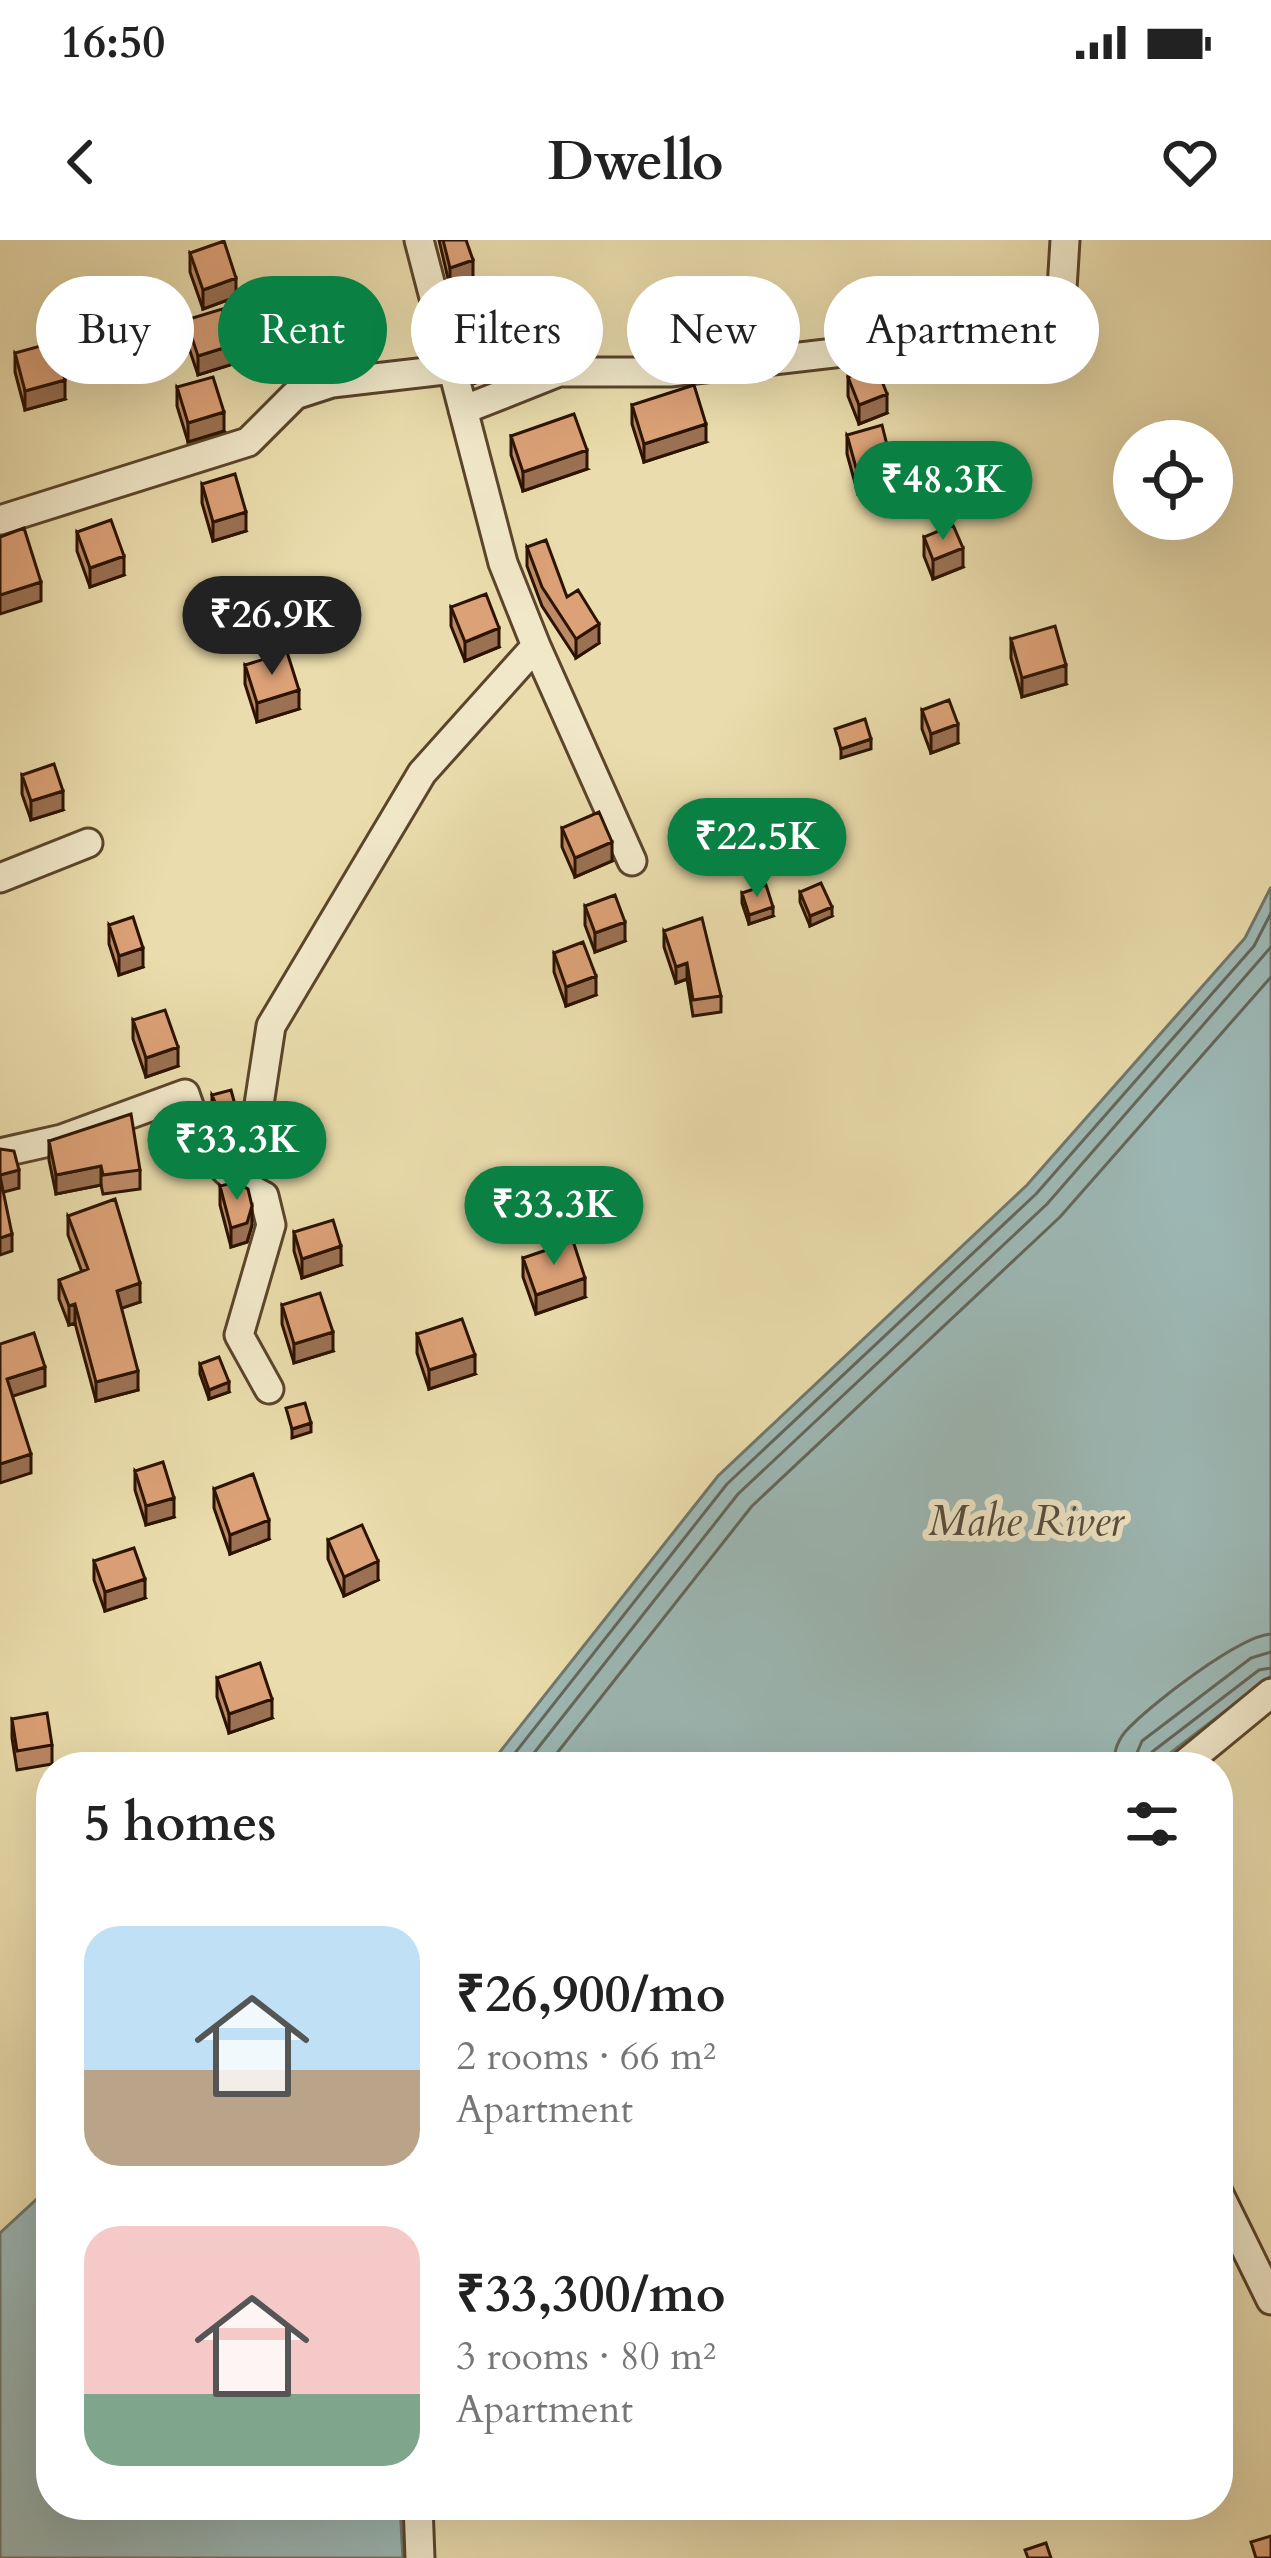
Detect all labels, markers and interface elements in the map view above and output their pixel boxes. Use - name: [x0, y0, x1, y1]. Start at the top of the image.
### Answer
- text: 16:50: [60, 12, 165, 73]
- text: Dwello: [547, 126, 724, 199]
- icon: back: [48, 129, 114, 195]
- icon: heart: [1157, 129, 1223, 195]
- chip: Buy: [36, 276, 194, 384]
- chip: Rent: [218, 276, 387, 384]
- chip: Filters: [411, 276, 603, 384]
- chip: New: [627, 276, 800, 384]
- chip: Apartment: [824, 276, 1099, 384]
- map controls: [1113, 420, 1233, 540]
- button: locate: [1113, 420, 1233, 540]
- pin: ₹48.3K: [845, 441, 1041, 543]
- text: ₹48.3K: [880, 453, 1006, 506]
- pin: ₹26.9K: [174, 576, 370, 678]
- text: ₹26.9K: [209, 588, 335, 641]
- pin: ₹22.5K: [659, 798, 855, 900]
- text: ₹22.5K: [694, 810, 820, 863]
- pin: ₹33.3K: [139, 1101, 335, 1203]
- text: ₹33.3K: [174, 1113, 300, 1166]
- pin: ₹33.3K: [456, 1166, 652, 1268]
- text: ₹33.3K: [491, 1178, 617, 1231]
- water label: Mahe River: [928, 1493, 1125, 1550]
- text: 5 homes: [84, 1789, 276, 1859]
- icon: filters: [1119, 1791, 1185, 1857]
- text: ₹26,900/mo: [456, 1960, 725, 2030]
- icon: home: [180, 1974, 324, 2118]
- text: 2 rooms · 66 m²: [456, 2030, 716, 2083]
- text: Apartment: [456, 2083, 633, 2136]
- text: ₹33,300/mo: [456, 2260, 725, 2330]
- icon: home: [180, 2274, 324, 2418]
- text: 3 rooms · 80 m²: [456, 2330, 716, 2383]
- text: Apartment: [456, 2383, 633, 2436]

